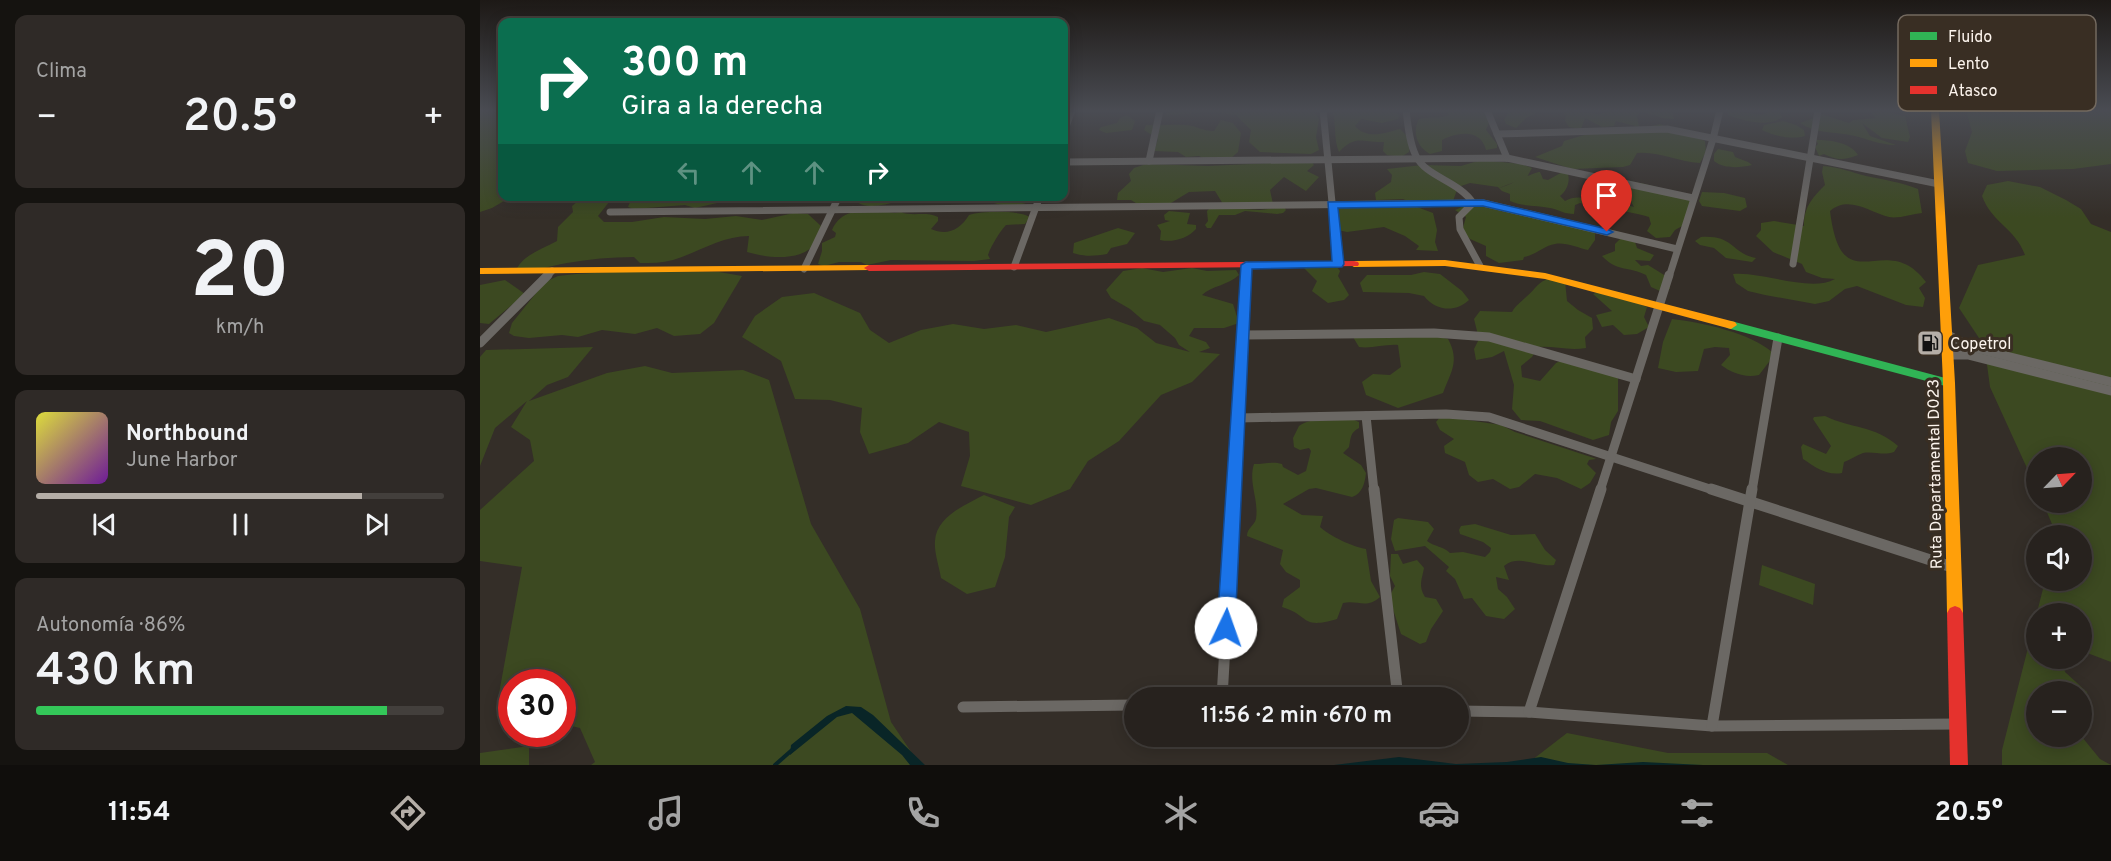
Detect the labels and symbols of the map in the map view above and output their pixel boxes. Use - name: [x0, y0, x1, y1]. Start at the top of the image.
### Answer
- legend: [1898, 15, 2096, 111]
- text: Fluido: [1948, 28, 1992, 48]
- text: Lento: [1948, 55, 1989, 75]
- text: Atasco: [1948, 82, 1997, 102]
- pin: [1581, 170, 1632, 232]
- fuel station icon: Copetrol: [1915, 328, 1945, 358]
- place label: Copetrol: [1950, 335, 2011, 355]
- street label: Ruta Departamental D023: [1924, 379, 1948, 569]
- north arrow: [2026, 447, 2092, 513]
- position arrow: [1194, 596, 1258, 660]
- speed limit sign: 30: [498, 669, 576, 747]

